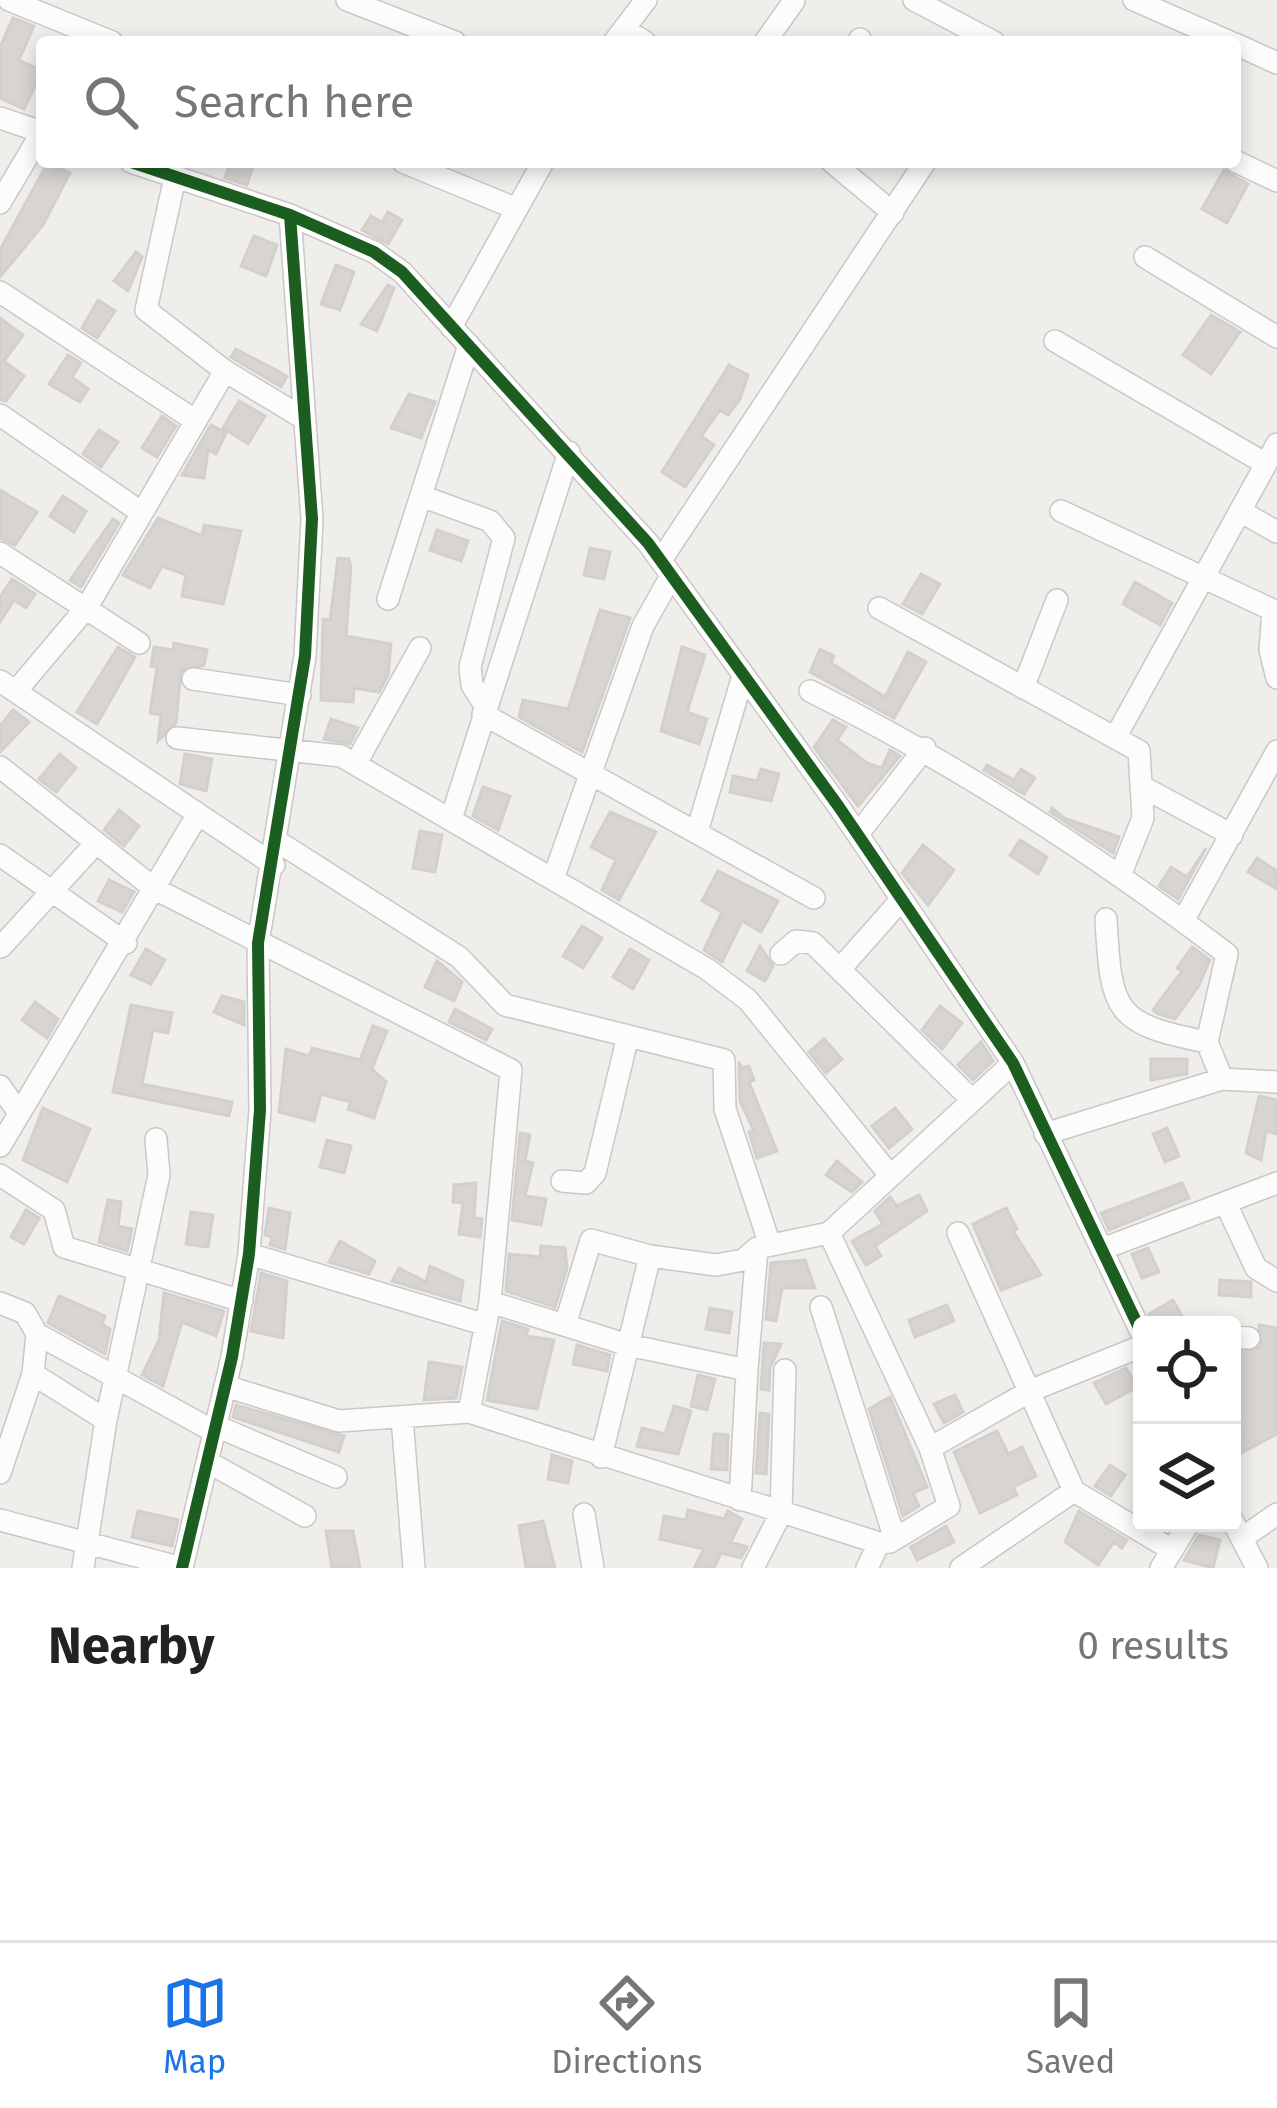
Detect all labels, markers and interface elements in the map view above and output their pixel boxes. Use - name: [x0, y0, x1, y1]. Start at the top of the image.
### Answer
- search box: [36, 36, 1241, 168]
- icon: search: [78, 69, 144, 135]
- text: Search here: [174, 75, 414, 129]
- map controls: [1133, 1316, 1241, 1532]
- button: locate: [1133, 1316, 1241, 1424]
- button: layers: [1133, 1424, 1241, 1532]
- text: Nearby: [48, 1615, 214, 1677]
- text: 0 results: [1077, 1623, 1229, 1669]
- tab: Map: [162, 1970, 228, 2082]
- tab: Directions: [551, 1970, 703, 2082]
- tab: Saved: [1026, 1970, 1115, 2082]

